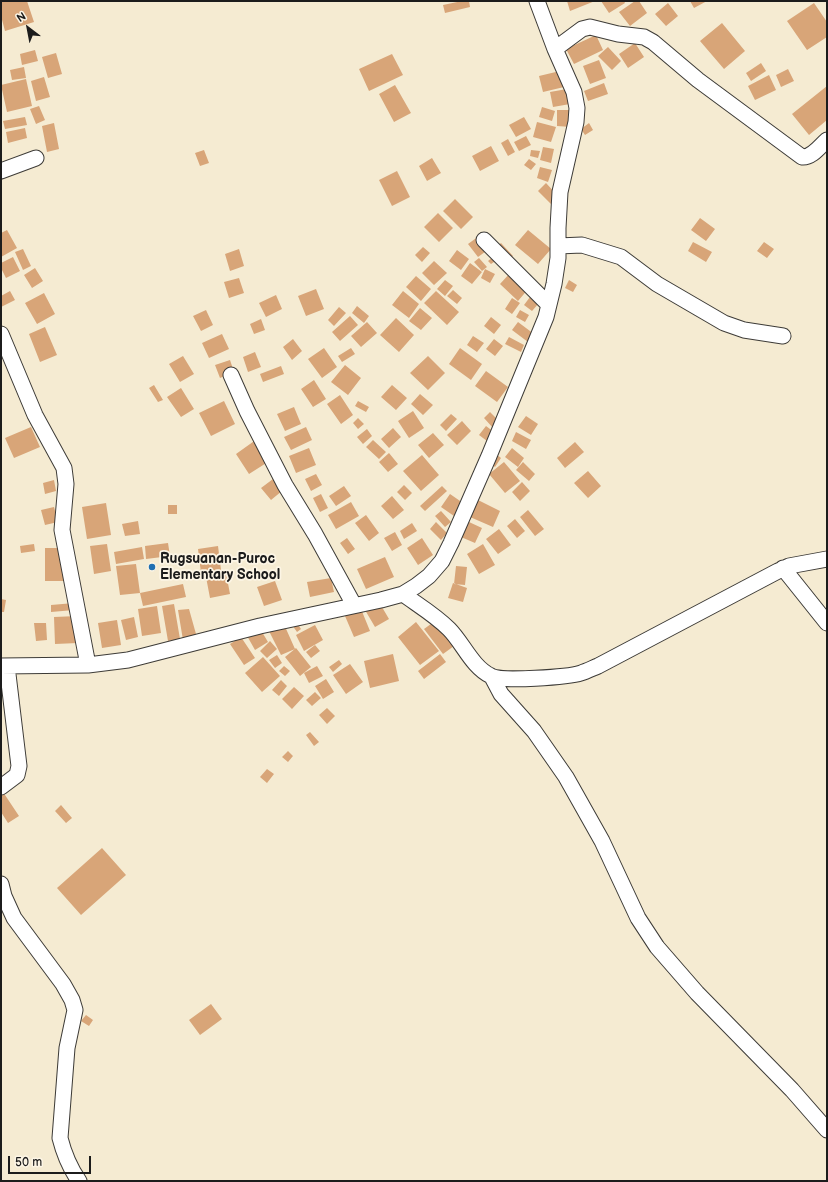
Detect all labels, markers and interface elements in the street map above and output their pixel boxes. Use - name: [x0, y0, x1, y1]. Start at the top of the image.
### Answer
- north arrow: [8, 8, 48, 48]
- text: N: [14, 10, 28, 25]
- place label: Rugsuanan-Puroc Elementary School: [160, 551, 280, 584]
- marker: Rugsuanan-Puroc Elementary School: [147, 562, 157, 572]
- scale bar: [10, 1148, 93, 1174]
- text: 50 m: [15, 1155, 42, 1170]

